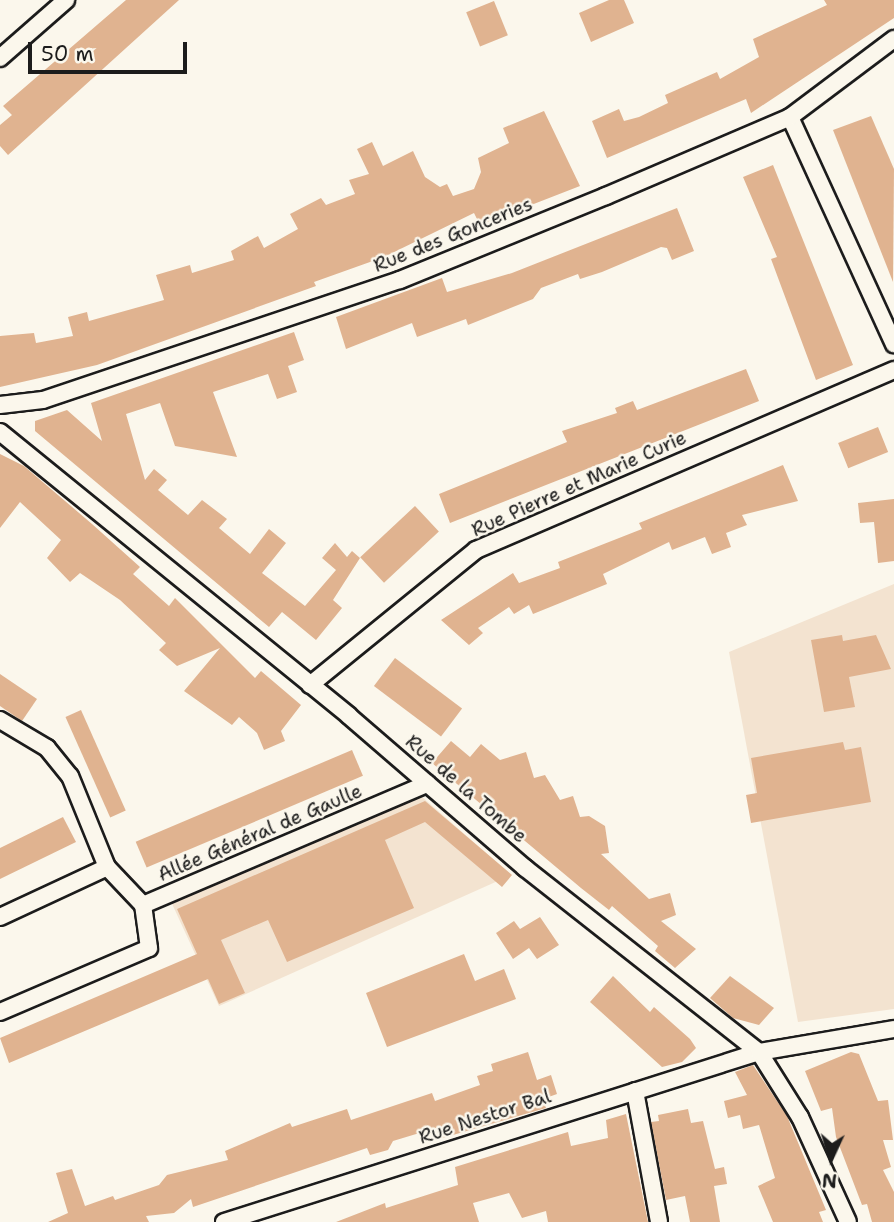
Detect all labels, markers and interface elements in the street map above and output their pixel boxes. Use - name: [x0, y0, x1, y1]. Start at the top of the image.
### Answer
- scale bar: [32, 28, 191, 72]
- text: 50 m: [41, 40, 94, 68]
- street label: Rue des Gonceries: [370, 193, 536, 277]
- street label: Rue Pierre et Marie Curie: [468, 426, 690, 542]
- street label: Rue de la Tombe: [401, 730, 531, 848]
- street label: Allée Général de Gaulle: [155, 780, 365, 886]
- street label: Rue Nestor Bal: [416, 1085, 554, 1149]
- north arrow: [796, 1124, 866, 1194]
- text: N: [821, 1167, 838, 1193]

